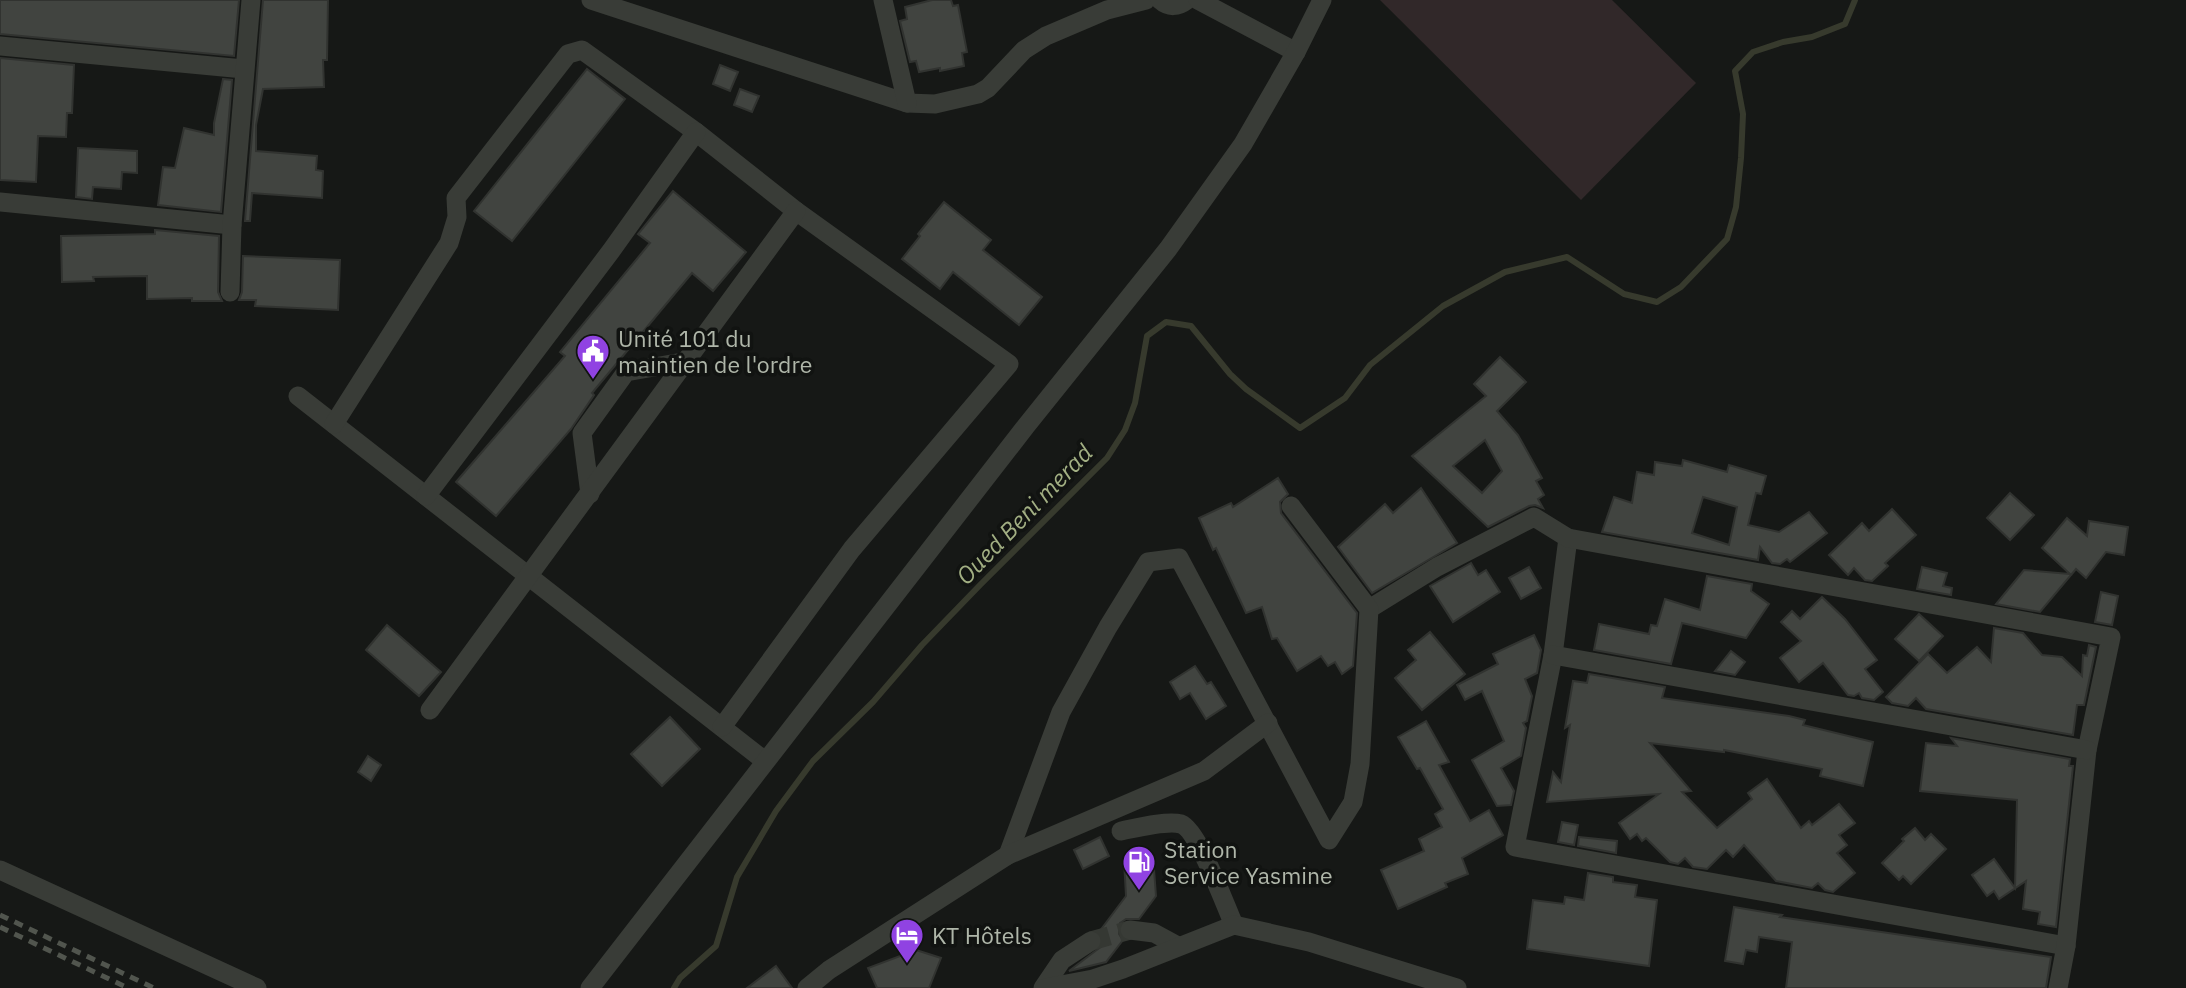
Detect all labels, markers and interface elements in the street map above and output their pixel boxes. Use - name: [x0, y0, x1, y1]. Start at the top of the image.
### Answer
- place label: Unité 101 du maintien de l'ordre: [618, 323, 812, 379]
- public building icon: Unité 101 du maintien de l'ordre: [574, 332, 612, 381]
- water label: Oued Beni merad: [949, 437, 1099, 591]
- place label: Station Service Yasmine: [1164, 834, 1333, 890]
- fuel station icon: Station Service Yasmine: [1120, 843, 1158, 892]
- hotel icon: KT Hôtels: [888, 916, 926, 965]
- place label: KT Hôtels: [932, 920, 1032, 950]

